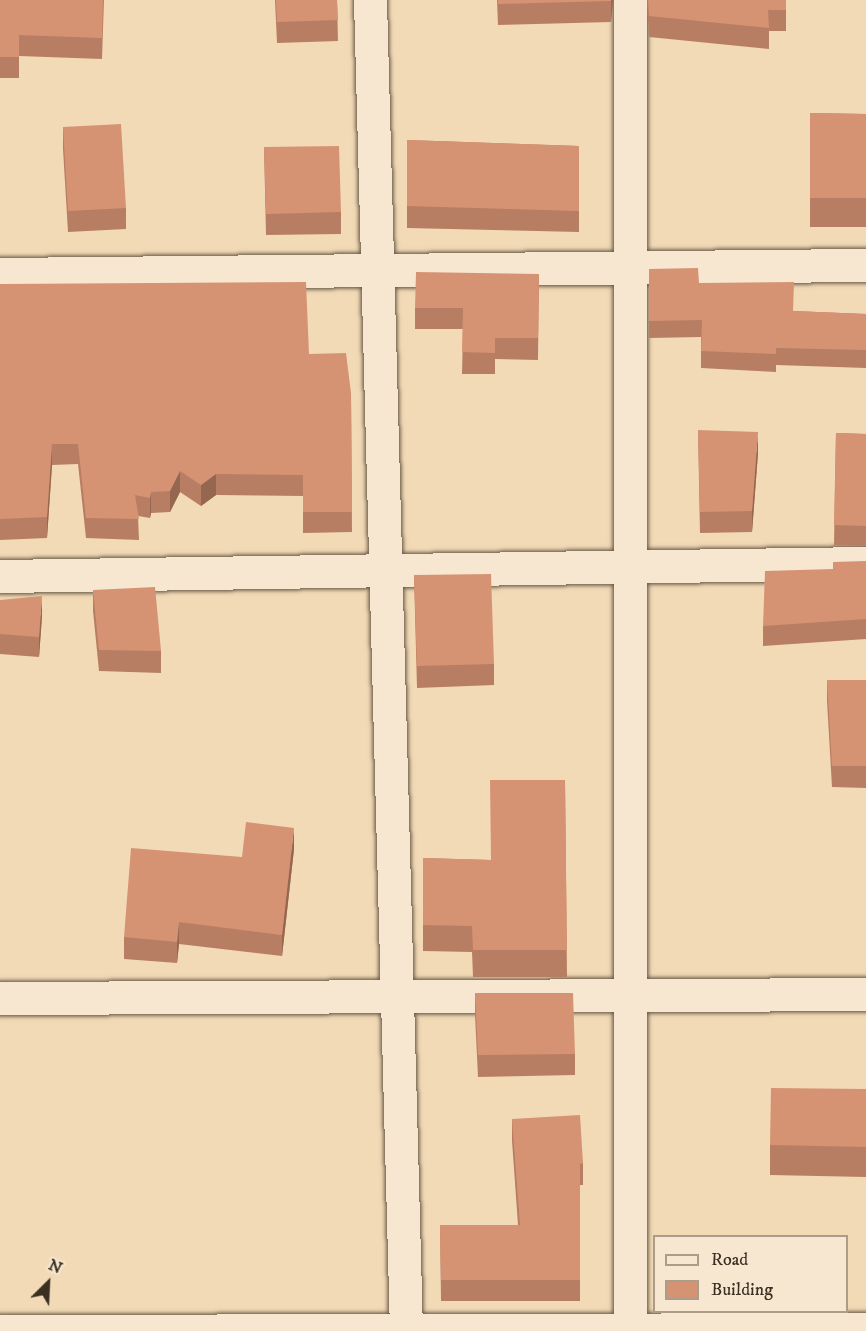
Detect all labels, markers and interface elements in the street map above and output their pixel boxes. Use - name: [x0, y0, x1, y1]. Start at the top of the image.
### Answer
- legend: [653, 1235, 848, 1313]
- text: Road: [711, 1249, 748, 1271]
- north arrow: [18, 1253, 78, 1313]
- text: N: [45, 1255, 65, 1278]
- text: Building: [711, 1279, 773, 1301]

